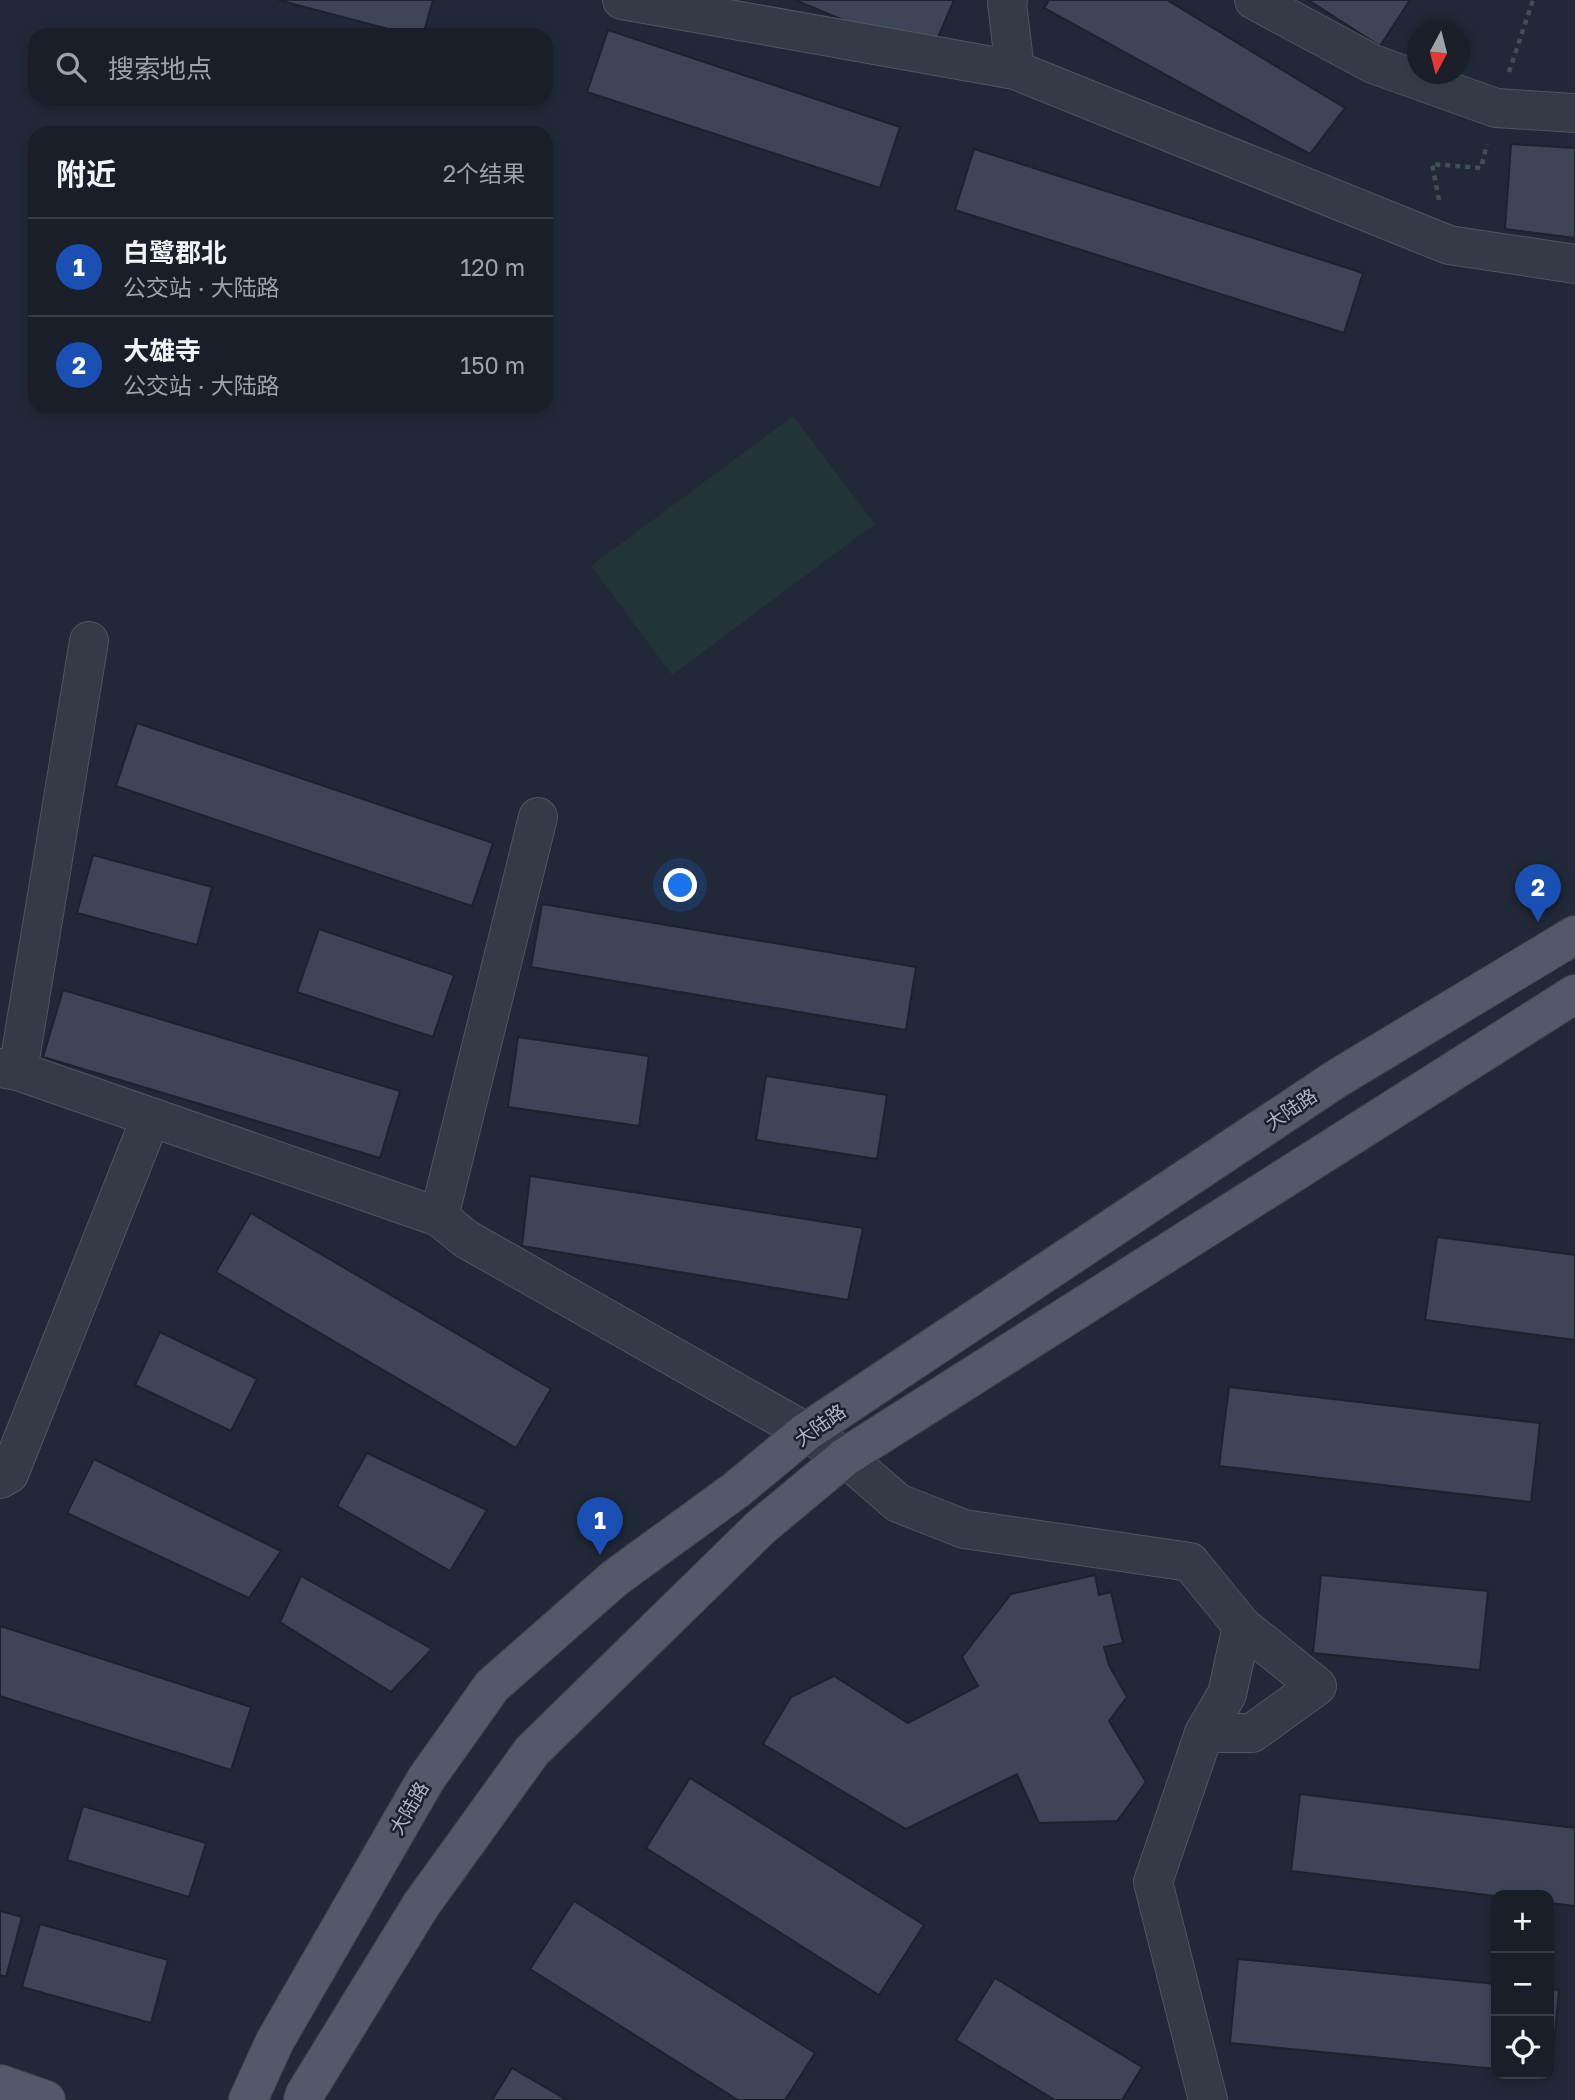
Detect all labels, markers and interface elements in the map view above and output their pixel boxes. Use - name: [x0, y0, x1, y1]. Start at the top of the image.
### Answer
- north arrow: [1407, 21, 1470, 84]
- search box: [28, 28, 553, 105]
- icon: search: [52, 48, 90, 86]
- text: 搜索地点: [108, 53, 212, 84]
- text: 附近: [56, 156, 116, 192]
- text: 2个结果: [443, 159, 525, 187]
- text: 白鹭郡北: [123, 237, 227, 268]
- text: 1: [73, 253, 85, 281]
- text: 120 m: [460, 253, 525, 281]
- text: 公交站 · 大陆路: [123, 273, 279, 301]
- text: 大雄寺: [123, 335, 201, 366]
- text: 2: [72, 351, 86, 379]
- text: 150 m: [460, 351, 525, 379]
- text: 公交站 · 大陆路: [123, 371, 279, 399]
- pin: 2: [1515, 864, 1561, 922]
- your location: [663, 868, 697, 902]
- street label: 大陆路: [1261, 1083, 1321, 1134]
- street label: 大陆路: [790, 1399, 850, 1450]
- pin: 1: [577, 1497, 623, 1555]
- street label: 大陆路: [384, 1777, 433, 1838]
- map controls: [1491, 1890, 1554, 2079]
- button: +: [1491, 1890, 1554, 1953]
- button: −: [1491, 1953, 1554, 2016]
- button: locate: [1491, 2016, 1554, 2079]

